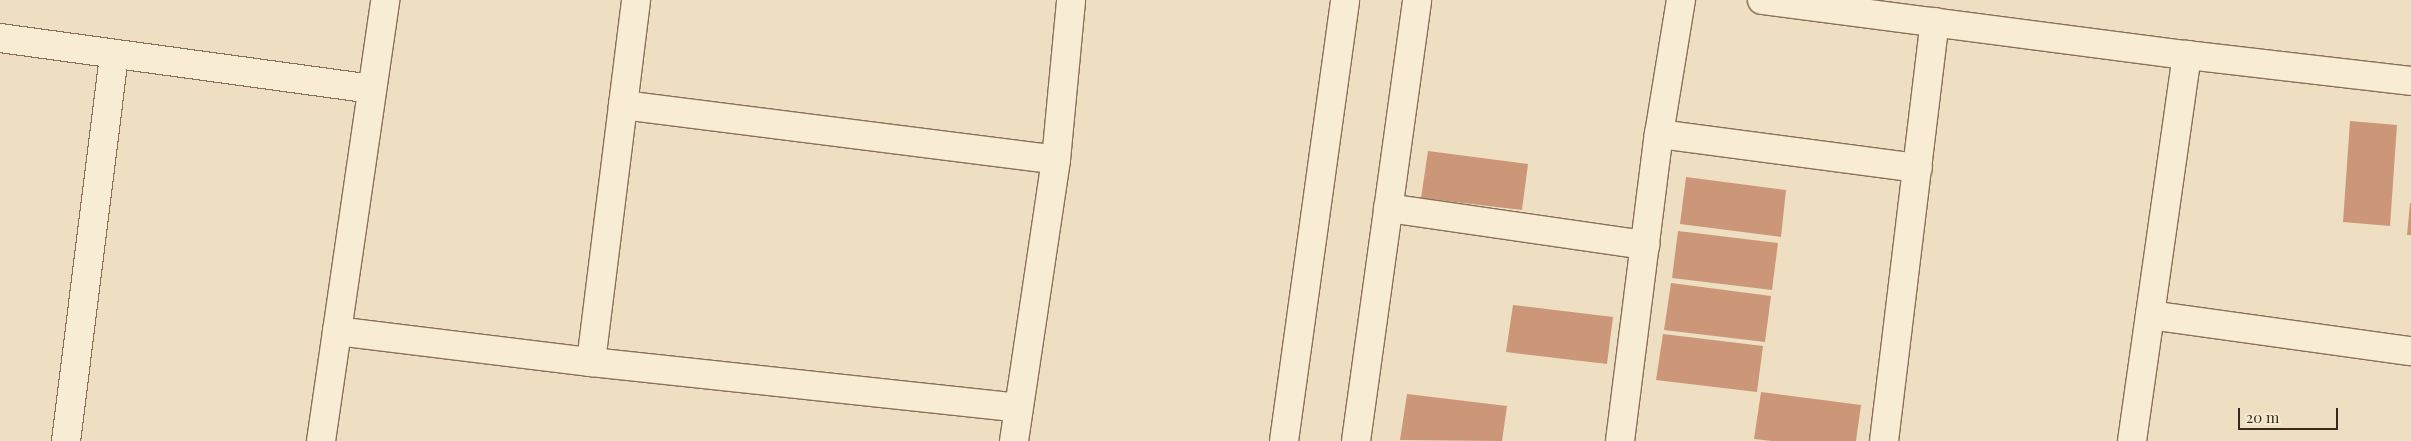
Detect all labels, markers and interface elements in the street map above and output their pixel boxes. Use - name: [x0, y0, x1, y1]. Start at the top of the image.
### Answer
- scale bar: [2241, 398, 2341, 430]
- text: 20 m: [2246, 407, 2279, 427]

